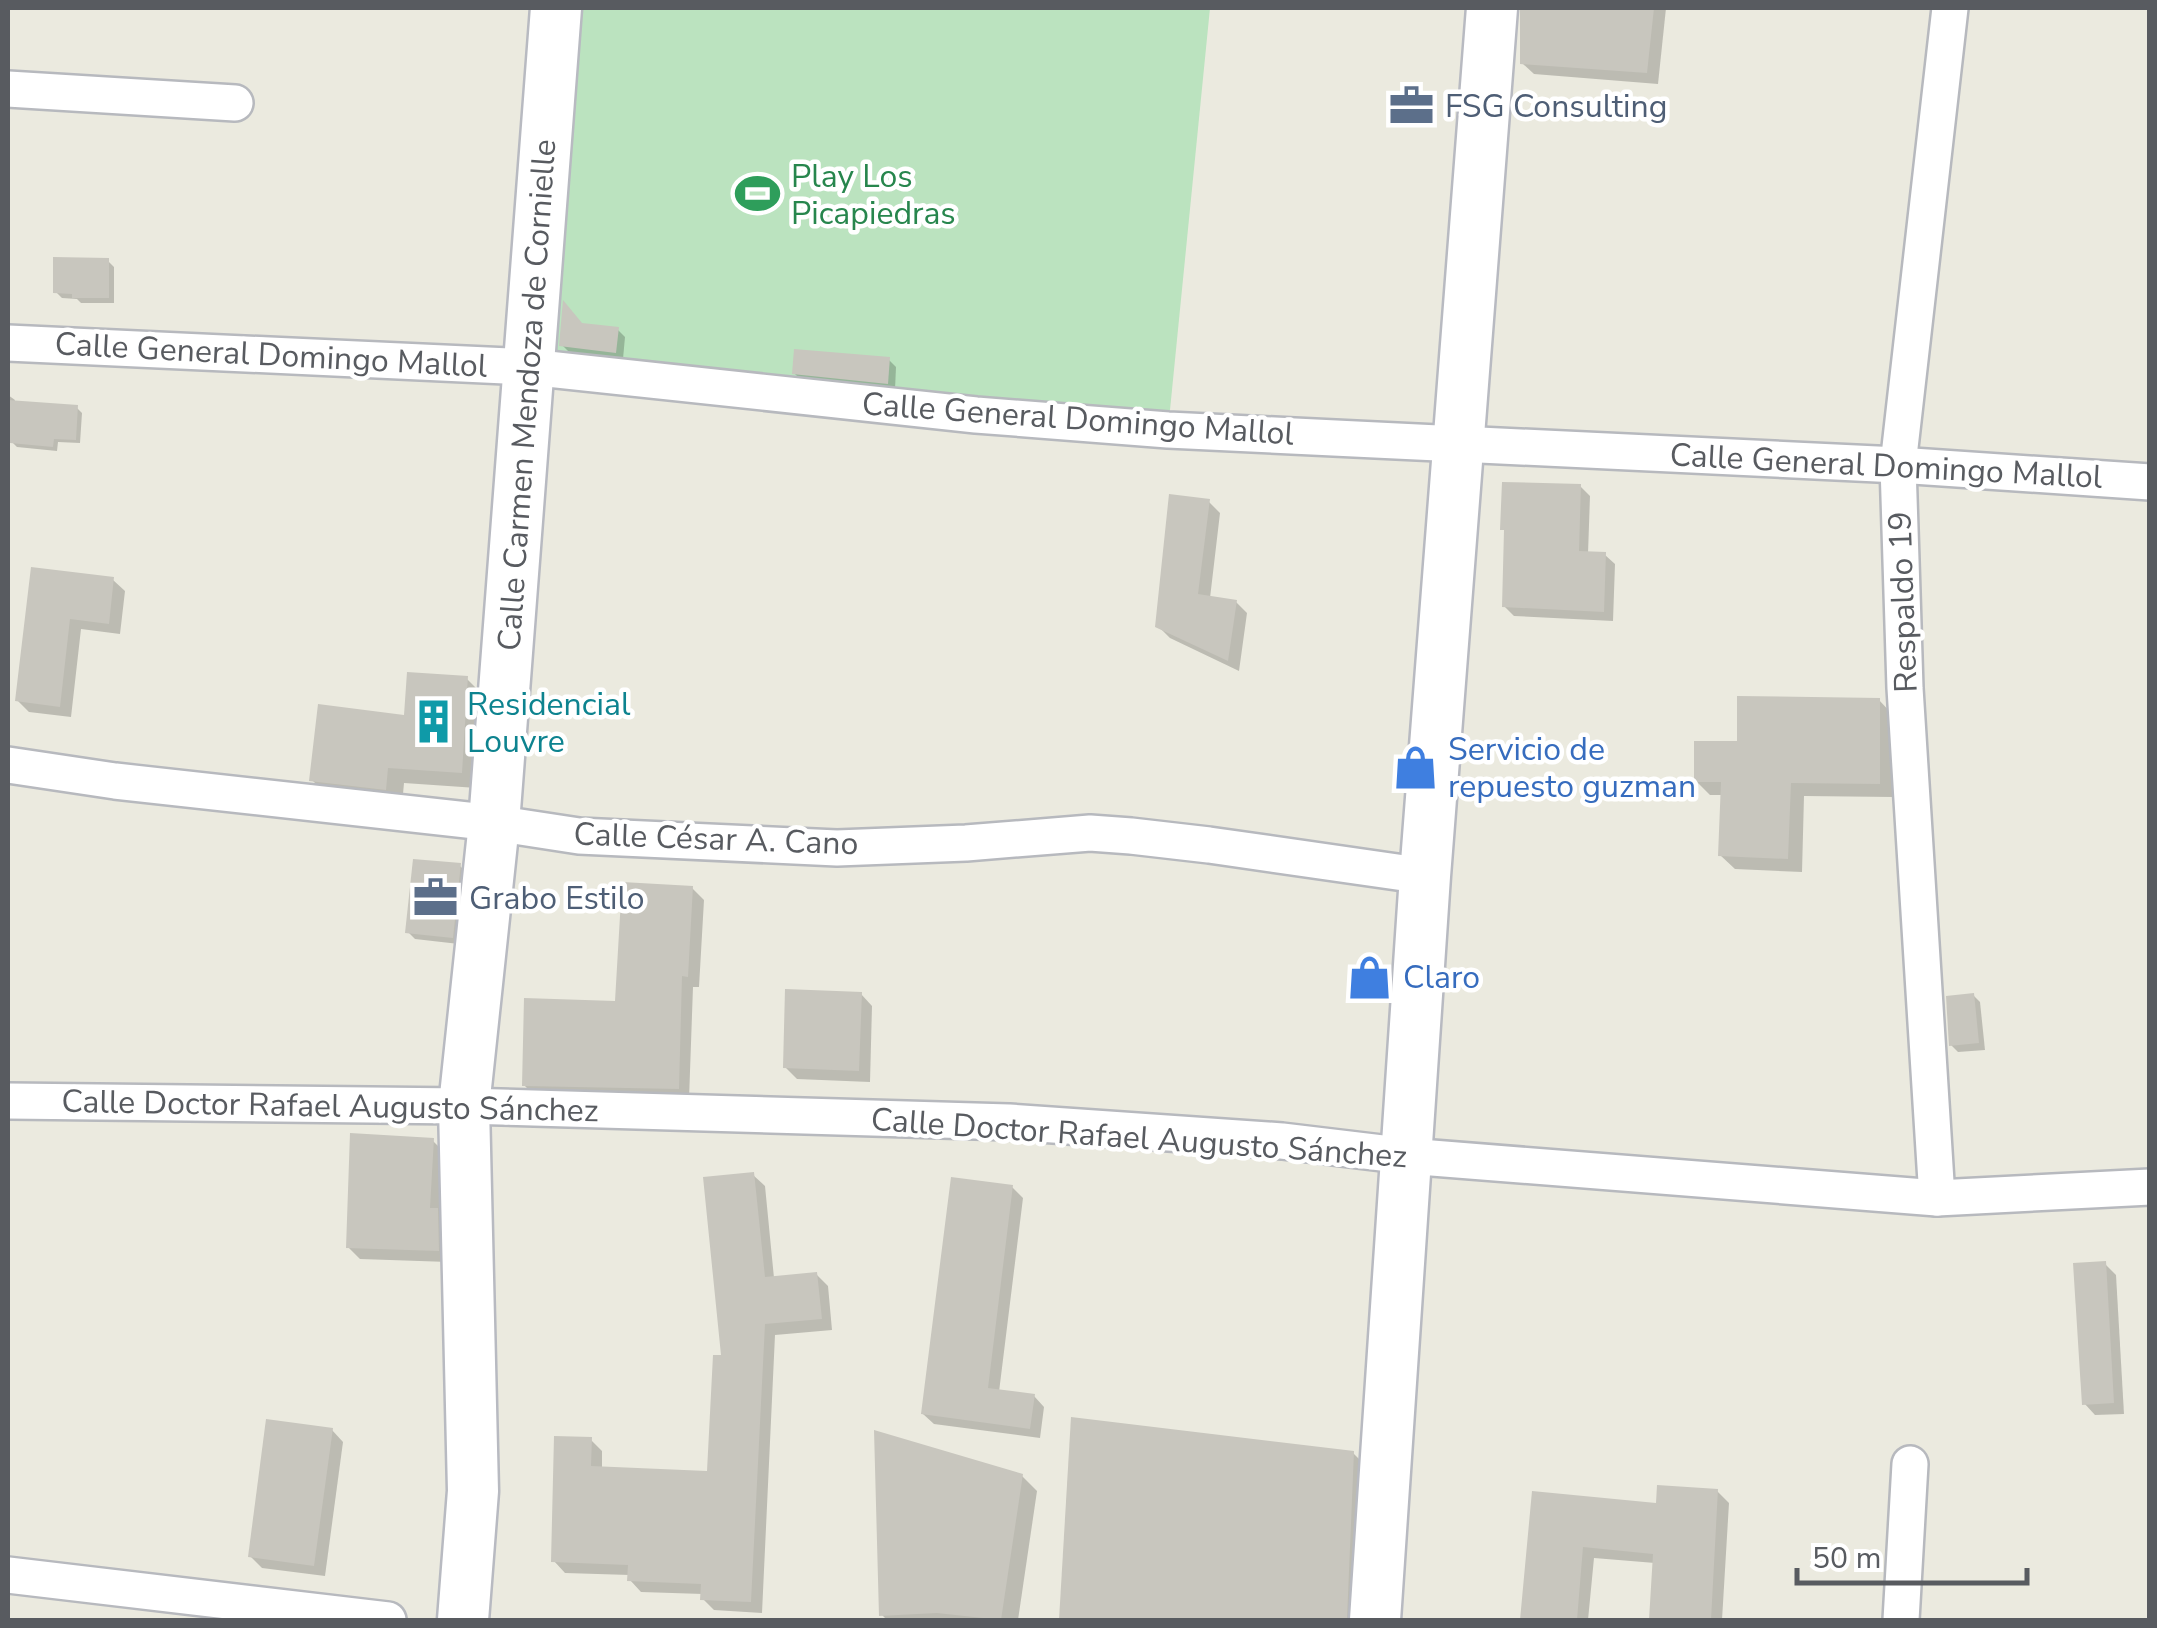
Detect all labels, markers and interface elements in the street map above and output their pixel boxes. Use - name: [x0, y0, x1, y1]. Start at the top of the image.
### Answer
- office icon: FSG Consulting: [1388, 82, 1436, 130]
- place label: FSG Consulting: [1445, 85, 1667, 128]
- street label: Calle Carmen Mendoza de Cornielle: [488, 138, 566, 652]
- place label: Play Los Picapiedras: [791, 155, 956, 235]
- sports icon: Play Los Picapiedras: [734, 170, 782, 218]
- street label: Calle General Domingo Mallol: [54, 322, 489, 388]
- street label: Calle General Domingo Mallol: [860, 382, 1296, 456]
- street label: Calle General Domingo Mallol: [1669, 433, 2104, 499]
- street label: Respaldo 19: [1878, 511, 1928, 693]
- place label: Residencial Louvre: [467, 683, 631, 763]
- building icon: Residencial Louvre: [410, 698, 458, 746]
- place label: Servicio de repuesto guzman: [1448, 728, 1696, 808]
- shop icon: Servicio de repuesto guzman: [1391, 743, 1439, 791]
- street label: Calle César A. Cano: [573, 813, 859, 865]
- office icon: Grabo Estilo: [412, 874, 460, 922]
- place label: Grabo Estilo: [469, 877, 645, 920]
- shop icon: Claro: [1346, 953, 1394, 1001]
- place label: Claro: [1403, 956, 1480, 999]
- street label: Calle Doctor Rafael Augusto Sánchez: [61, 1080, 599, 1132]
- street label: Calle Doctor Rafael Augusto Sánchez: [870, 1098, 1408, 1178]
- scale bar: [1797, 1523, 2027, 1585]
- text: 50 m: [1812, 1538, 1881, 1579]

